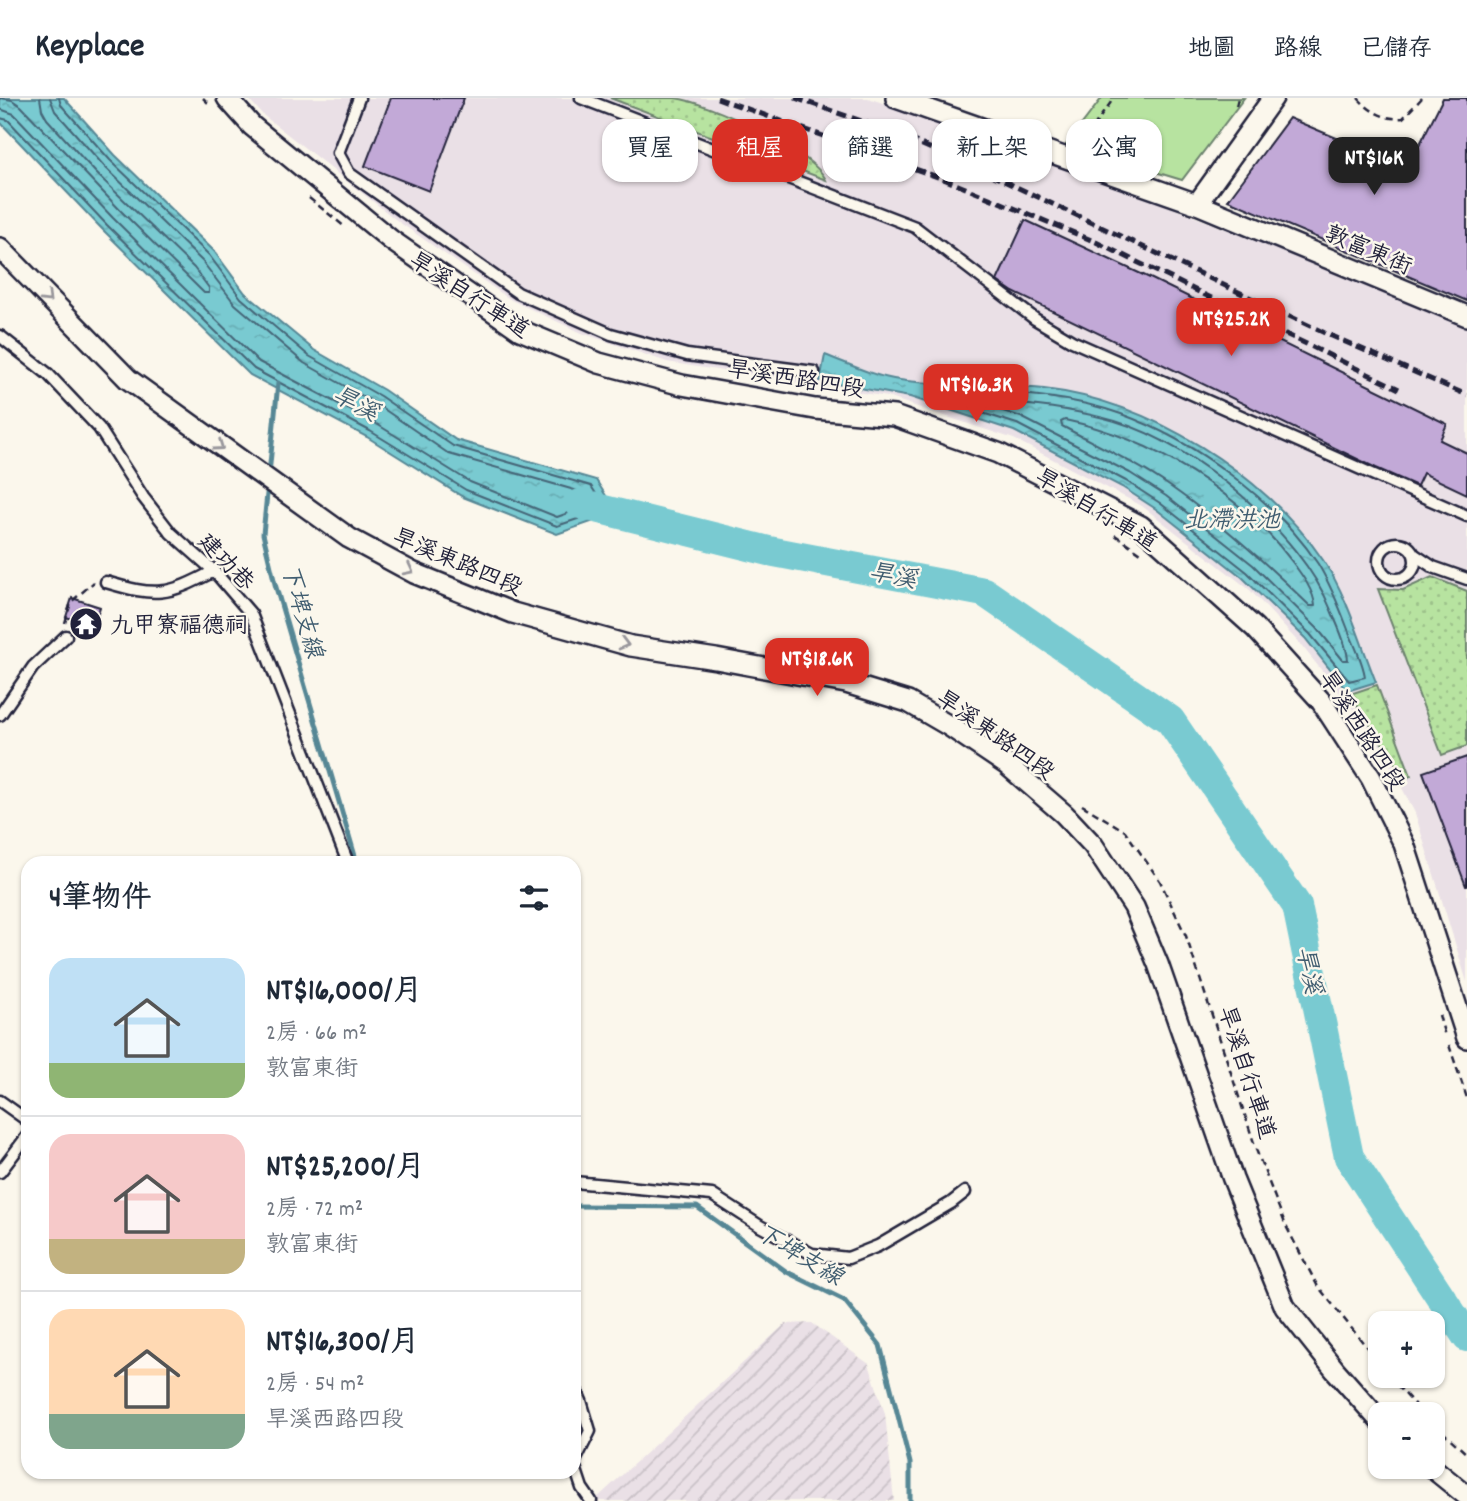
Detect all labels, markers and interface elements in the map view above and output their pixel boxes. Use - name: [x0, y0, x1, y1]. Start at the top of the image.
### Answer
- text: Keyplace: [35, 25, 144, 72]
- text: 地圖: [1188, 33, 1236, 67]
- text: 路線: [1274, 33, 1322, 67]
- text: 已儲存: [1360, 33, 1432, 67]
- chip: 買屋: [602, 119, 698, 182]
- chip: 租屋: [712, 119, 808, 182]
- chip: 篩選: [822, 119, 918, 182]
- chip: 新上架: [932, 119, 1052, 182]
- chip: 公寓: [1066, 119, 1162, 182]
- pin: NT$16K: [1317, 138, 1431, 197]
- text: NT$16K: [1344, 143, 1404, 176]
- street label: 敦富東街: [1319, 219, 1416, 285]
- street label: 旱溪自行車道: [401, 246, 535, 348]
- one-way arrow: [39, 289, 52, 302]
- pin: NT$25.2K: [1159, 299, 1303, 358]
- text: NT$25.2K: [1192, 304, 1270, 337]
- street label: 旱溪西路四段: [725, 354, 866, 409]
- pin: NT$16.3K: [904, 364, 1048, 424]
- text: NT$16.3K: [939, 370, 1013, 403]
- water label: 旱溪: [326, 380, 386, 433]
- one-way arrow: [211, 438, 224, 450]
- street label: 旱溪自行車道: [1028, 462, 1163, 562]
- water label: 北滯洪池: [1184, 505, 1281, 539]
- street label: 旱溪東路四段: [387, 522, 527, 606]
- street label: 建功巷: [189, 527, 261, 600]
- water label: 旱溪: [866, 557, 921, 600]
- water label: 下埤支線: [271, 561, 330, 665]
- one-way arrow: [402, 561, 414, 575]
- temple icon: 九甲寮福德祠: [67, 605, 105, 643]
- place label: 九甲寮福德祠: [110, 611, 248, 644]
- one-way arrow: [617, 636, 629, 650]
- pin: NT$18.6K: [745, 638, 889, 698]
- text: NT$18.6K: [781, 644, 853, 677]
- street label: 旱溪西路四段: [1309, 665, 1411, 799]
- street label: 旱溪東路四段: [928, 684, 1060, 790]
- text: 4筆物件: [49, 879, 151, 922]
- icon: filters: [515, 879, 553, 917]
- water label: 旱溪: [1285, 944, 1329, 1000]
- text: NT$16,000/月: [266, 972, 423, 1015]
- icon: home: [105, 986, 189, 1070]
- street label: 旱溪自行車道: [1208, 1002, 1282, 1144]
- text: 2房 · 66 m²: [266, 1018, 367, 1051]
- text: 敦富東街: [266, 1054, 358, 1087]
- text: NT$25,200/月: [266, 1148, 425, 1191]
- icon: home: [105, 1162, 189, 1246]
- text: 2房 · 72 m²: [266, 1194, 363, 1227]
- water label: 下埤支線: [749, 1217, 850, 1297]
- text: 敦富東街: [266, 1230, 358, 1263]
- map controls: [1368, 1311, 1445, 1479]
- button: +: [1368, 1311, 1445, 1388]
- text: NT$16,300/月: [266, 1323, 420, 1366]
- icon: home: [105, 1337, 189, 1421]
- text: 2房 · 54 m²: [266, 1369, 365, 1402]
- button: −: [1368, 1402, 1445, 1479]
- text: 旱溪西路四段: [266, 1405, 404, 1438]

